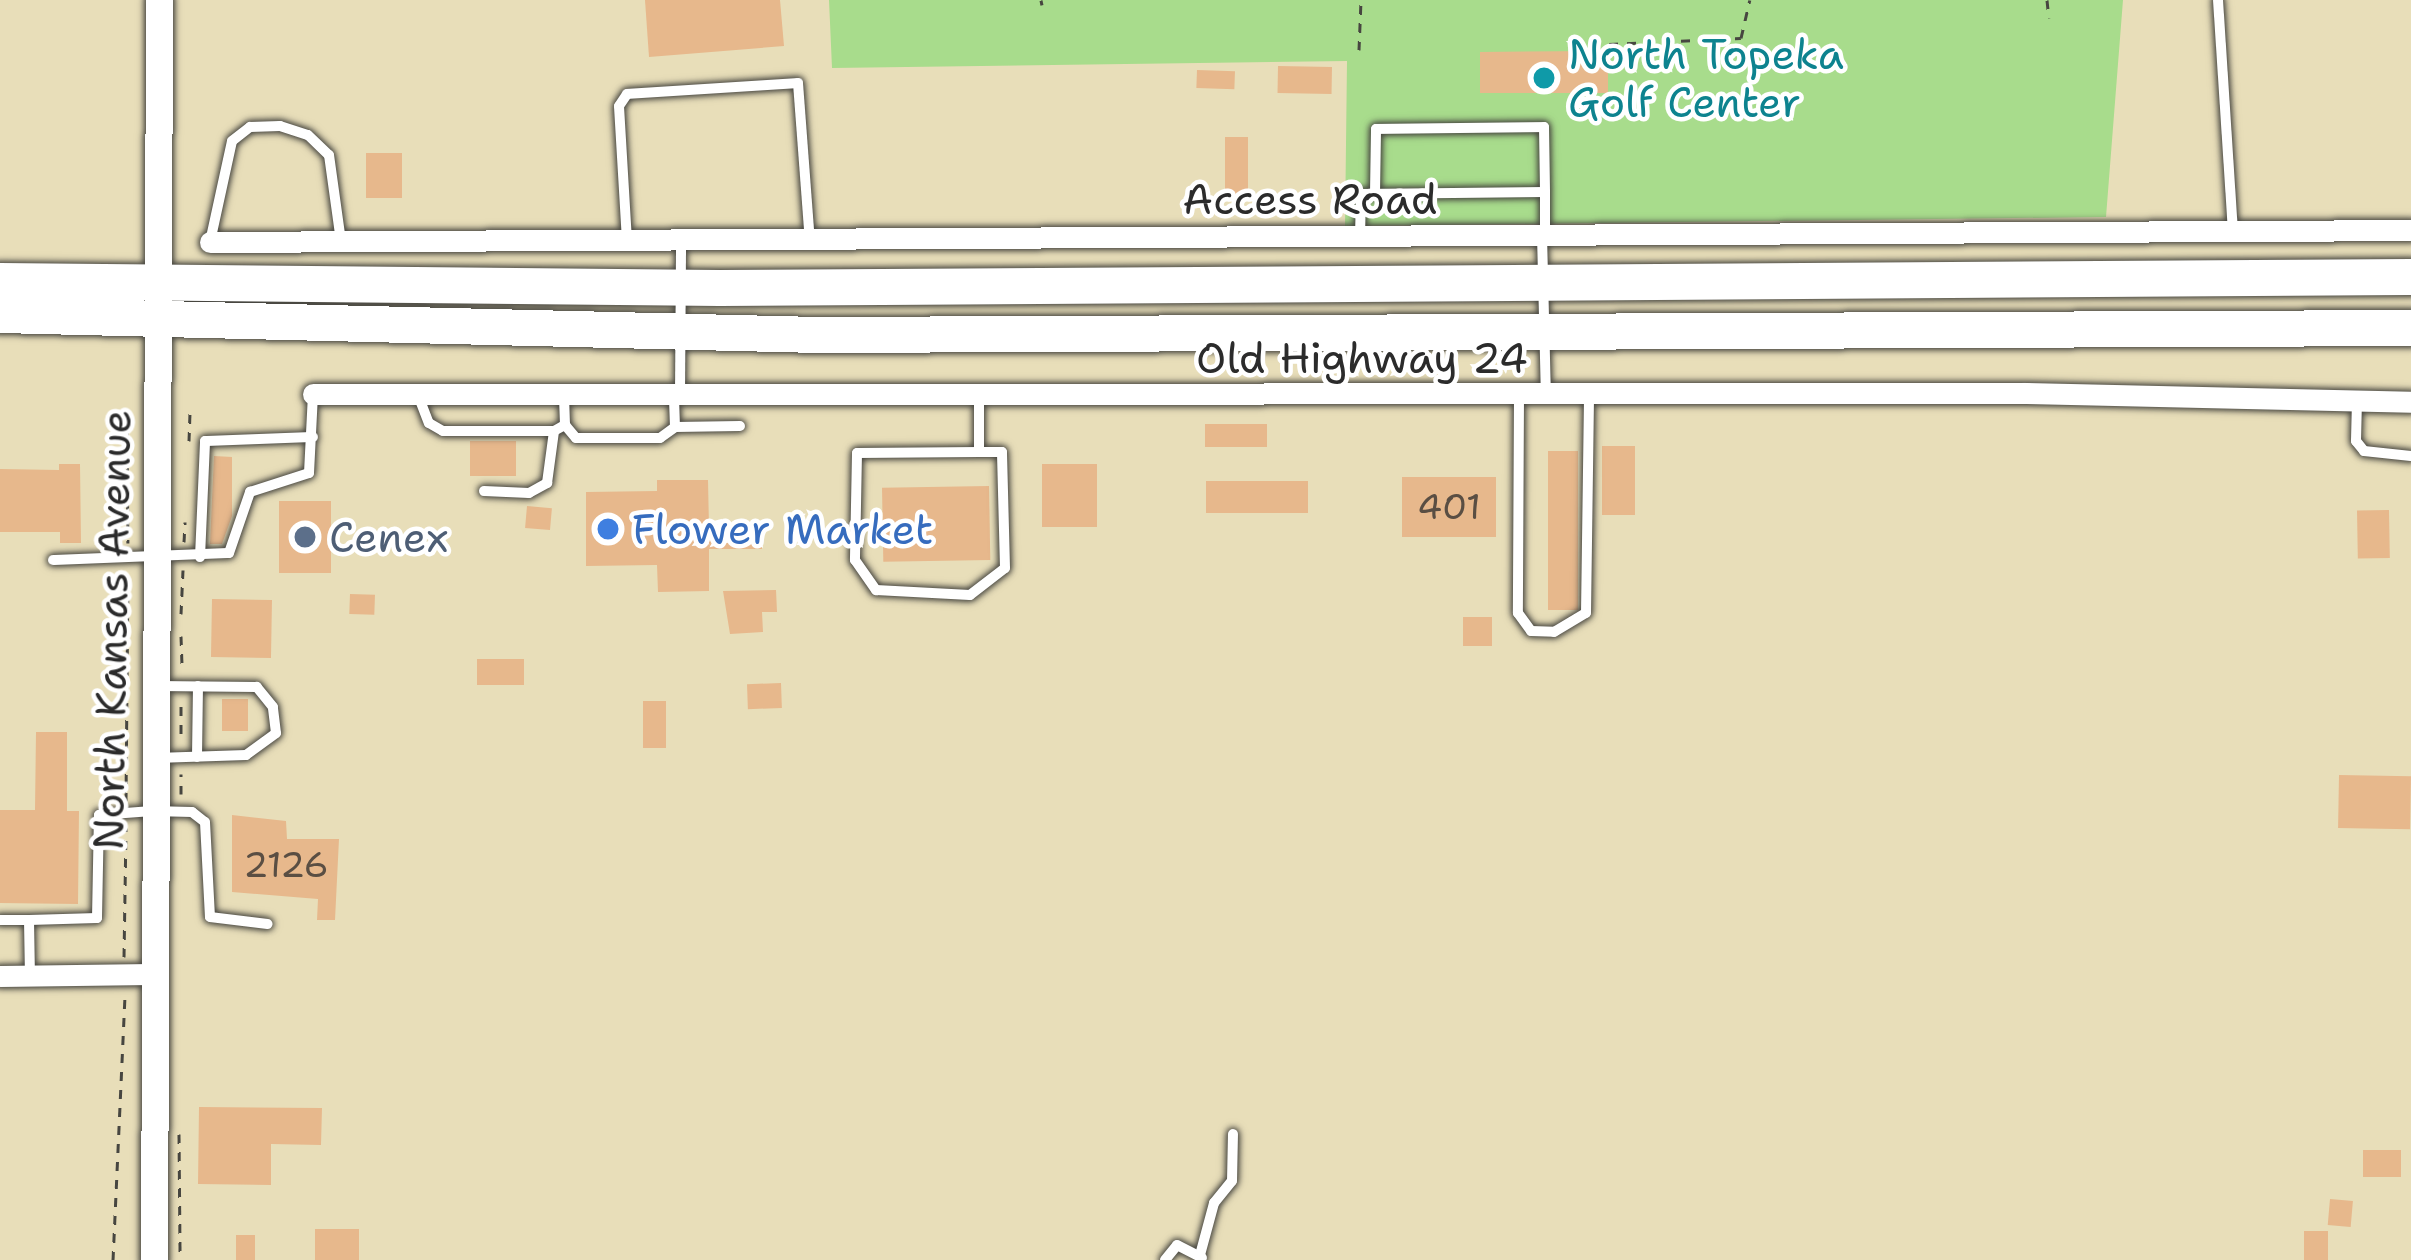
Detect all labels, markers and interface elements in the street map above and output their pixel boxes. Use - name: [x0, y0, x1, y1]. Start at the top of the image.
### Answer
- place label: North Topeka Golf Center: [1568, 29, 1844, 128]
- marker: North Topeka Golf Center: [1531, 65, 1557, 91]
- street label: Access Road: [1183, 174, 1437, 224]
- street label: Old Highway 24: [1196, 333, 1528, 383]
- street label: North Kansas Avenue: [83, 409, 141, 851]
- house number: 401: [1417, 485, 1481, 529]
- place label: Flower Market: [632, 504, 933, 554]
- place label: Cenex: [329, 512, 449, 562]
- marker: Flower Market: [595, 516, 621, 542]
- marker: Cenex: [292, 524, 318, 550]
- house number: 2126: [243, 843, 329, 887]

